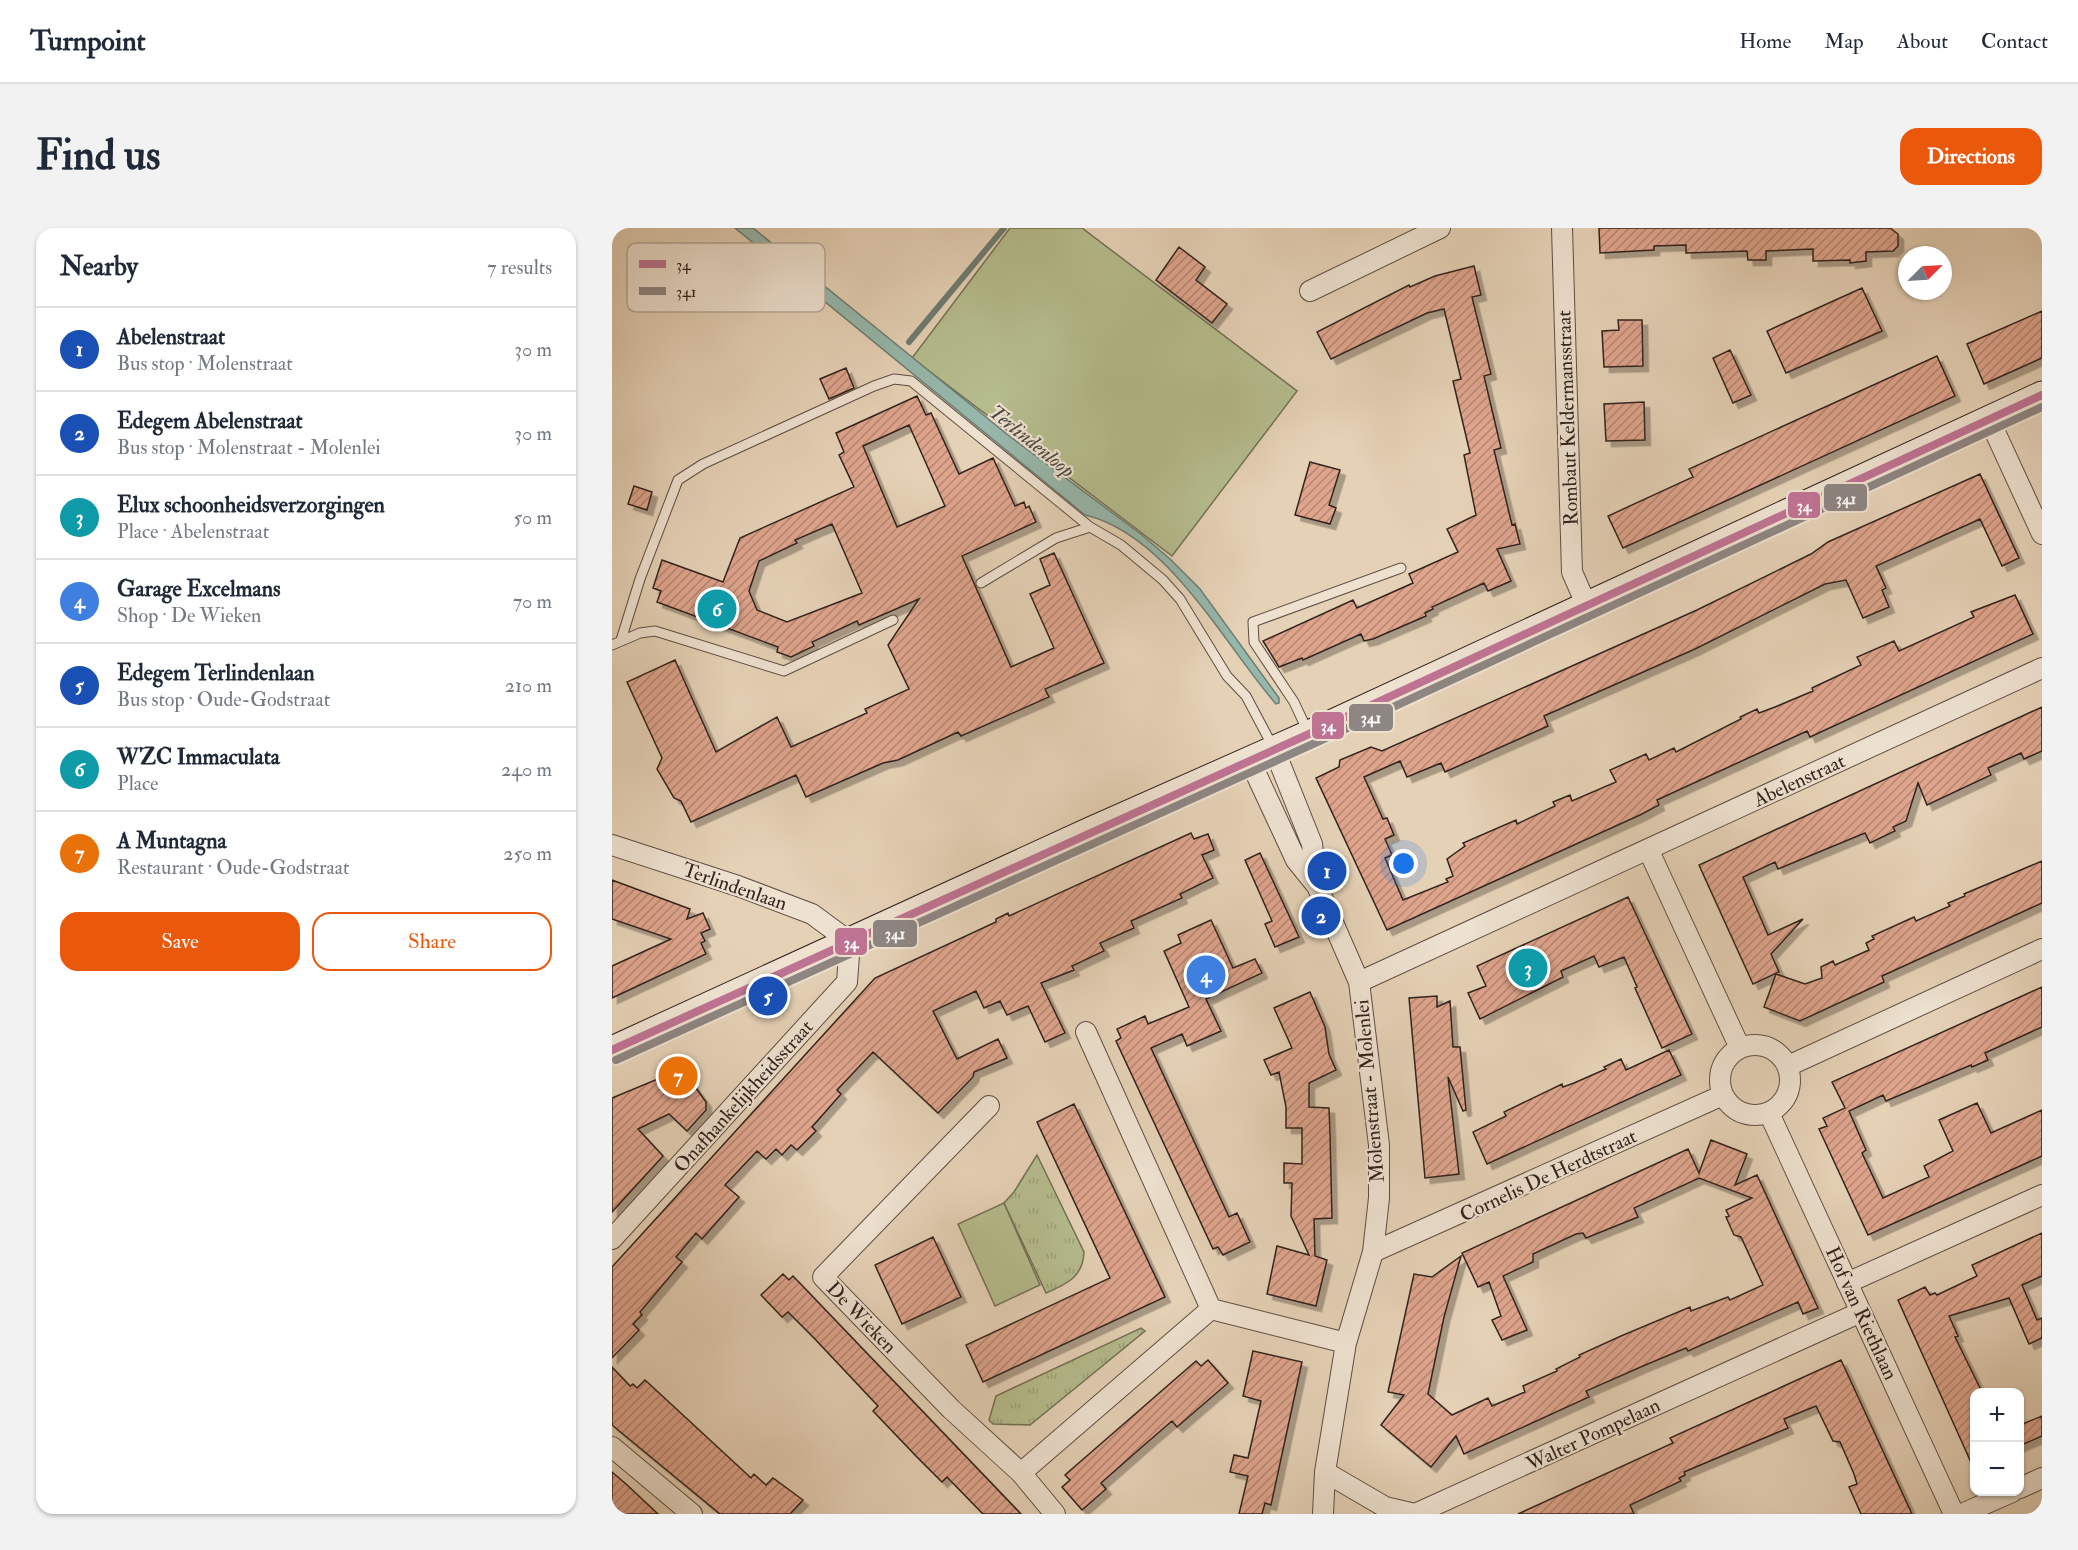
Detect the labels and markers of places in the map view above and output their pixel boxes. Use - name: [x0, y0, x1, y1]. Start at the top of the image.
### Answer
- pin: 6: [698, 586, 736, 632]
- pin: 1: [1308, 848, 1346, 894]
- pin: 2: [1302, 894, 1340, 938]
- pin: 3: [1508, 946, 1548, 990]
- pin: 4: [1186, 952, 1226, 998]
- pin: 5: [748, 974, 788, 1018]
- pin: 7: [658, 1054, 698, 1098]

